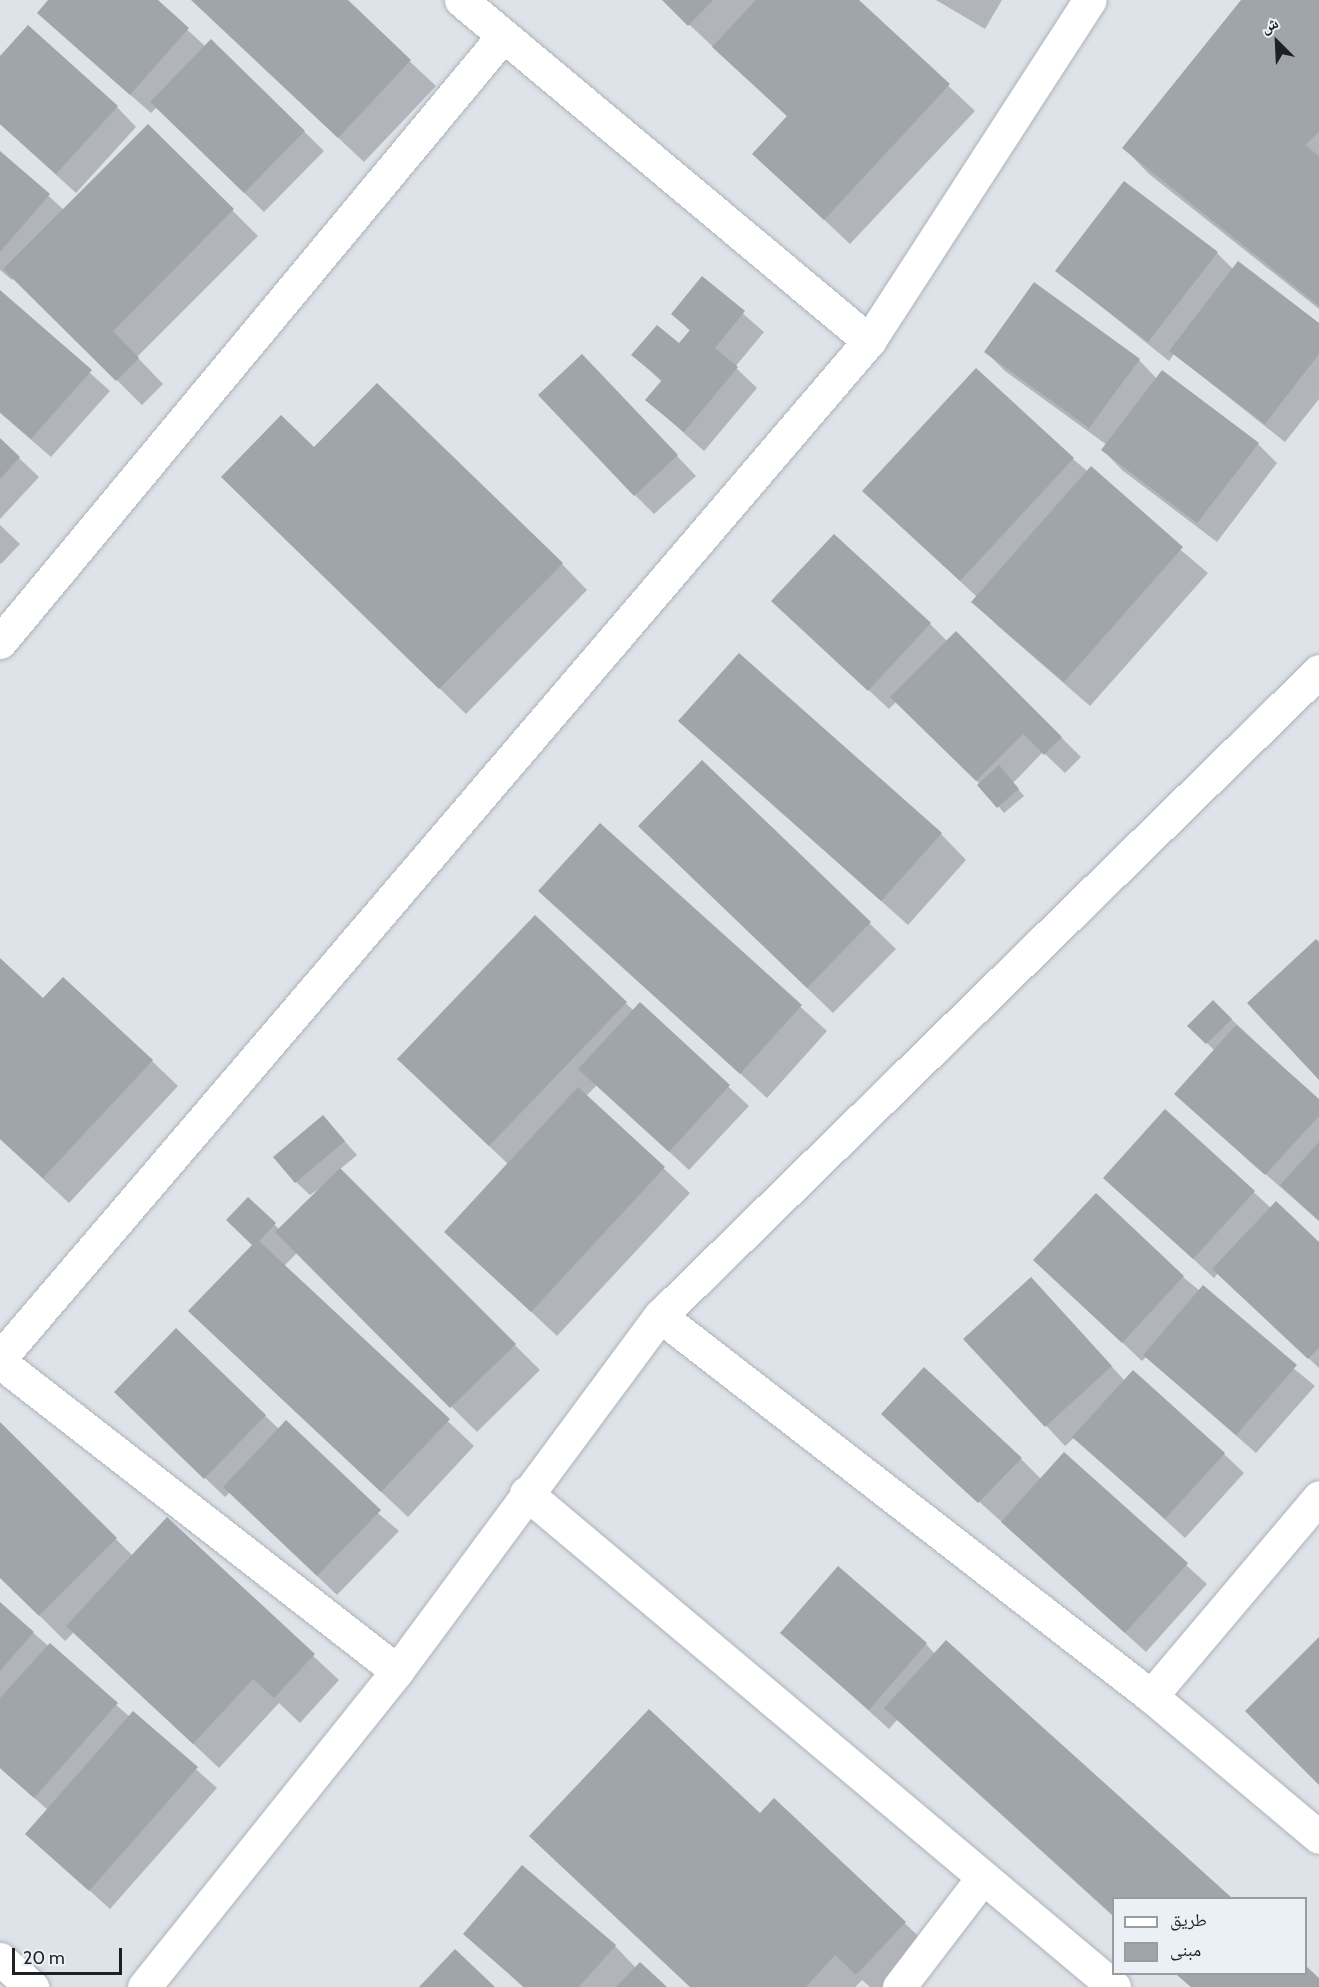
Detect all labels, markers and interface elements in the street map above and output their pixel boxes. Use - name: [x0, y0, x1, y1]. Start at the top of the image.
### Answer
- north arrow: [1247, 12, 1307, 72]
- text: ش: [1258, 13, 1281, 37]
- legend: [1112, 1897, 1307, 1975]
- text: طريق: [1170, 1909, 1207, 1931]
- scale bar: [15, 1936, 124, 1974]
- text: مبنى: [1170, 1939, 1201, 1961]
- text: 20 m: [23, 1947, 65, 1969]

